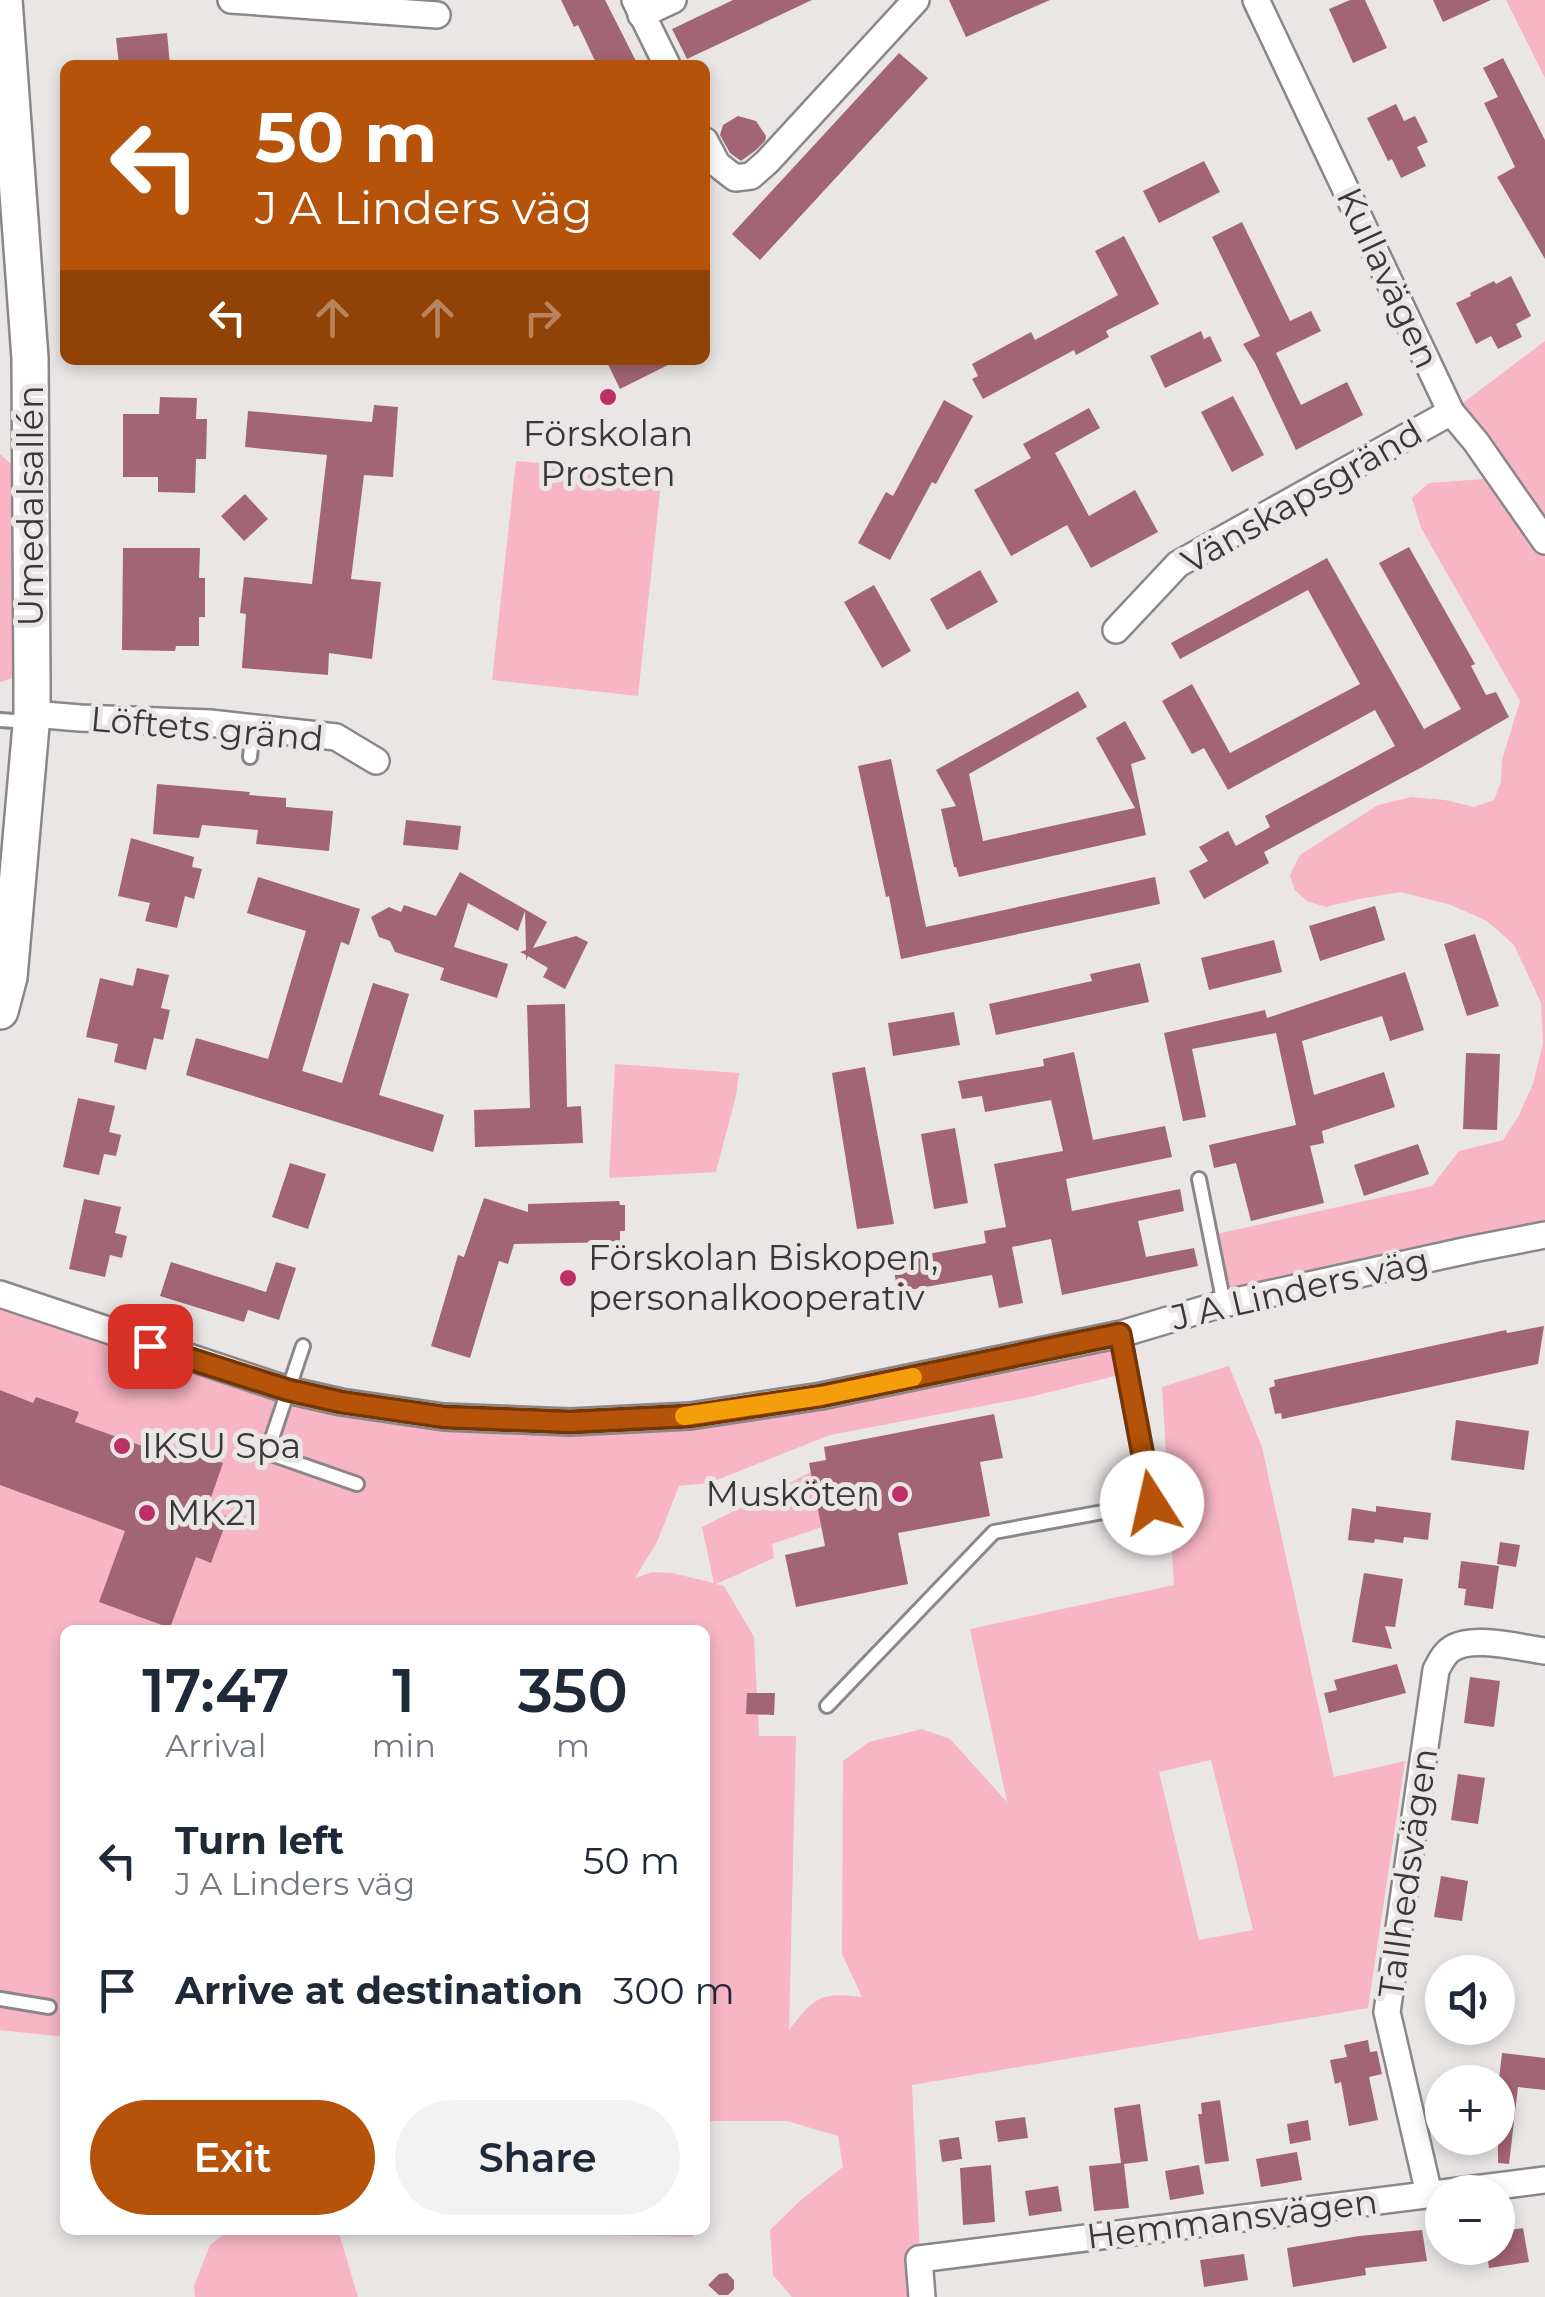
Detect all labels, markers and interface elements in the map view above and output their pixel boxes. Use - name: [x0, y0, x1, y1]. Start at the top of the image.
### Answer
- text: 50 m: [255, 94, 437, 180]
- icon: left: [90, 100, 220, 230]
- text: J A Linders väg: [255, 180, 593, 235]
- street label: Kullavägen: [1328, 181, 1449, 375]
- icon: left: [200, 290, 255, 345]
- icon: ahead: [305, 290, 360, 345]
- icon: ahead: [410, 290, 465, 345]
- icon: right: [515, 290, 570, 345]
- street label: Umedalsallén: [9, 385, 52, 627]
- marker: Förskolan Prosten: [597, 386, 619, 408]
- street label: Vänskapsgränd: [1174, 410, 1430, 583]
- place label: Förskolan Prosten: [523, 412, 693, 495]
- street label: Löftets gränd: [89, 697, 325, 760]
- place label: Förskolan Biskopen, personalkooperativ: [588, 1236, 939, 1319]
- street label: J A Linders väg: [1166, 1238, 1433, 1339]
- marker: Förskolan Biskopen, personalkooperativ: [557, 1267, 579, 1289]
- pin: [108, 1304, 193, 1389]
- icon: arrive: [123, 1319, 178, 1374]
- place label: IKSU Spa: [142, 1424, 301, 1467]
- marker: IKSU Spa: [111, 1435, 133, 1457]
- position arrow: [1100, 1451, 1204, 1555]
- place label: Musköten: [705, 1472, 880, 1515]
- marker: Musköten: [889, 1483, 911, 1505]
- place label: MK21: [167, 1491, 258, 1534]
- marker: MK21: [136, 1502, 158, 1524]
- text: 17:47: [142, 1654, 290, 1727]
- text: 1: [392, 1654, 415, 1727]
- text: 350: [518, 1654, 628, 1727]
- text: Arrival: [165, 1726, 266, 1765]
- text: min: [372, 1726, 436, 1765]
- text: m: [556, 1726, 590, 1765]
- street label: Tallhedsvägen: [1369, 1745, 1446, 2000]
- text: Turn left: [175, 1817, 344, 1864]
- icon: left: [90, 1833, 145, 1888]
- text: 50 m: [583, 1837, 680, 1884]
- text: J A Linders väg: [175, 1864, 415, 1903]
- map controls: [1425, 1955, 1515, 2265]
- button: sound: [1425, 1955, 1515, 2045]
- icon: arrive: [90, 1963, 145, 2018]
- text: Arrive at destination: [175, 1967, 583, 2014]
- text: 300 m: [613, 1967, 735, 2014]
- button: +: [1425, 2065, 1515, 2155]
- button: Exit: [90, 2100, 375, 2215]
- button: Share: [395, 2100, 680, 2215]
- button: −: [1425, 2175, 1515, 2265]
- street label: Hemmansvägen: [1084, 2179, 1380, 2258]

